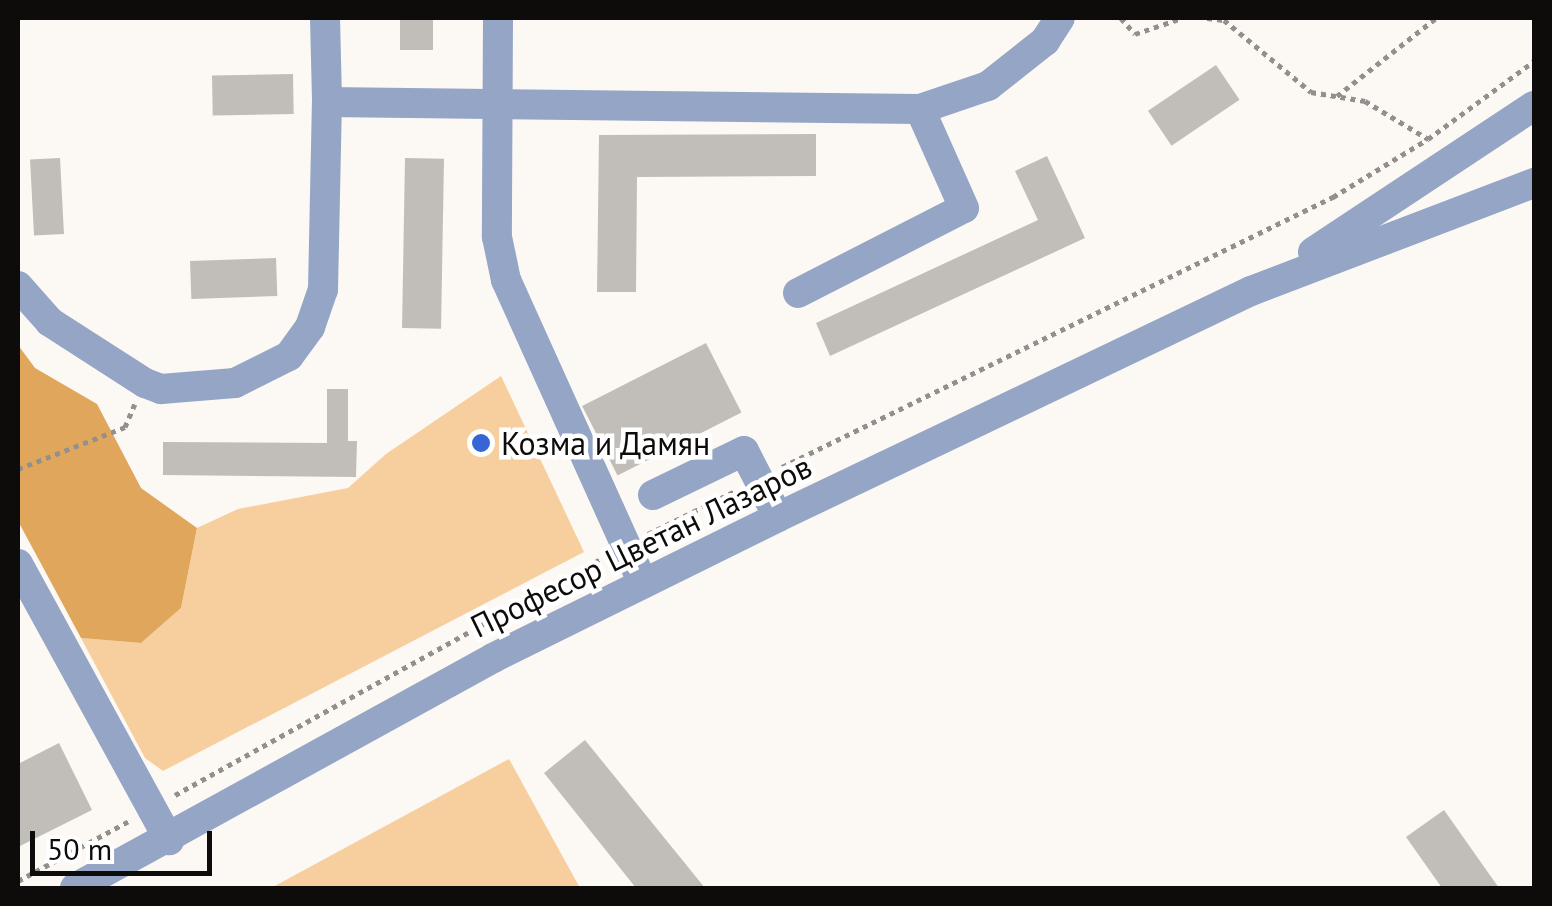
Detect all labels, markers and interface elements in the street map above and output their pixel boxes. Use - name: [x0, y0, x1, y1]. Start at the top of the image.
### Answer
- place label: Козма и Дамян: [501, 424, 711, 462]
- marker: Козма и Дамян: [470, 432, 492, 454]
- street label: Професор Цветан Лазаров: [464, 447, 818, 645]
- scale bar: [35, 811, 218, 873]
- text: 50 m: [47, 829, 112, 868]

